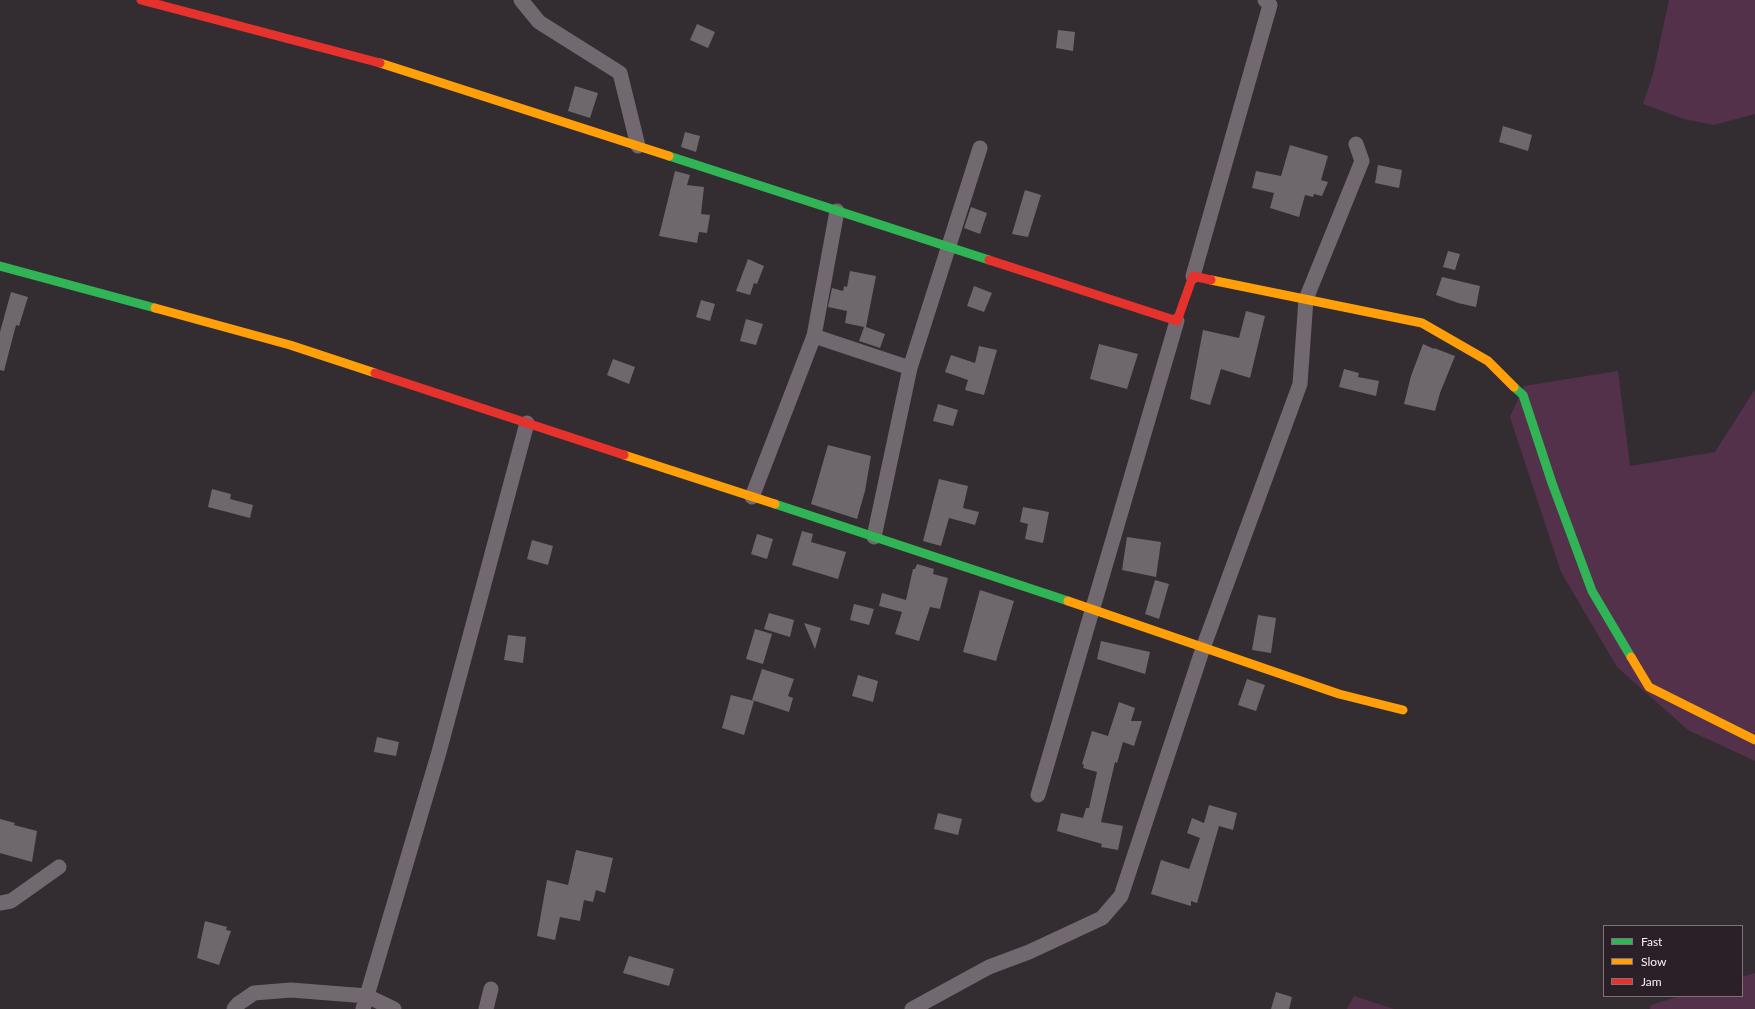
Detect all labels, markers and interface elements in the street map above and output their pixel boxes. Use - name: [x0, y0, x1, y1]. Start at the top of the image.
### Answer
- legend: [1603, 925, 1743, 997]
- text: Fast: [1641, 934, 1662, 949]
- text: Slow: [1641, 954, 1666, 969]
- text: Jam: [1641, 974, 1662, 989]

